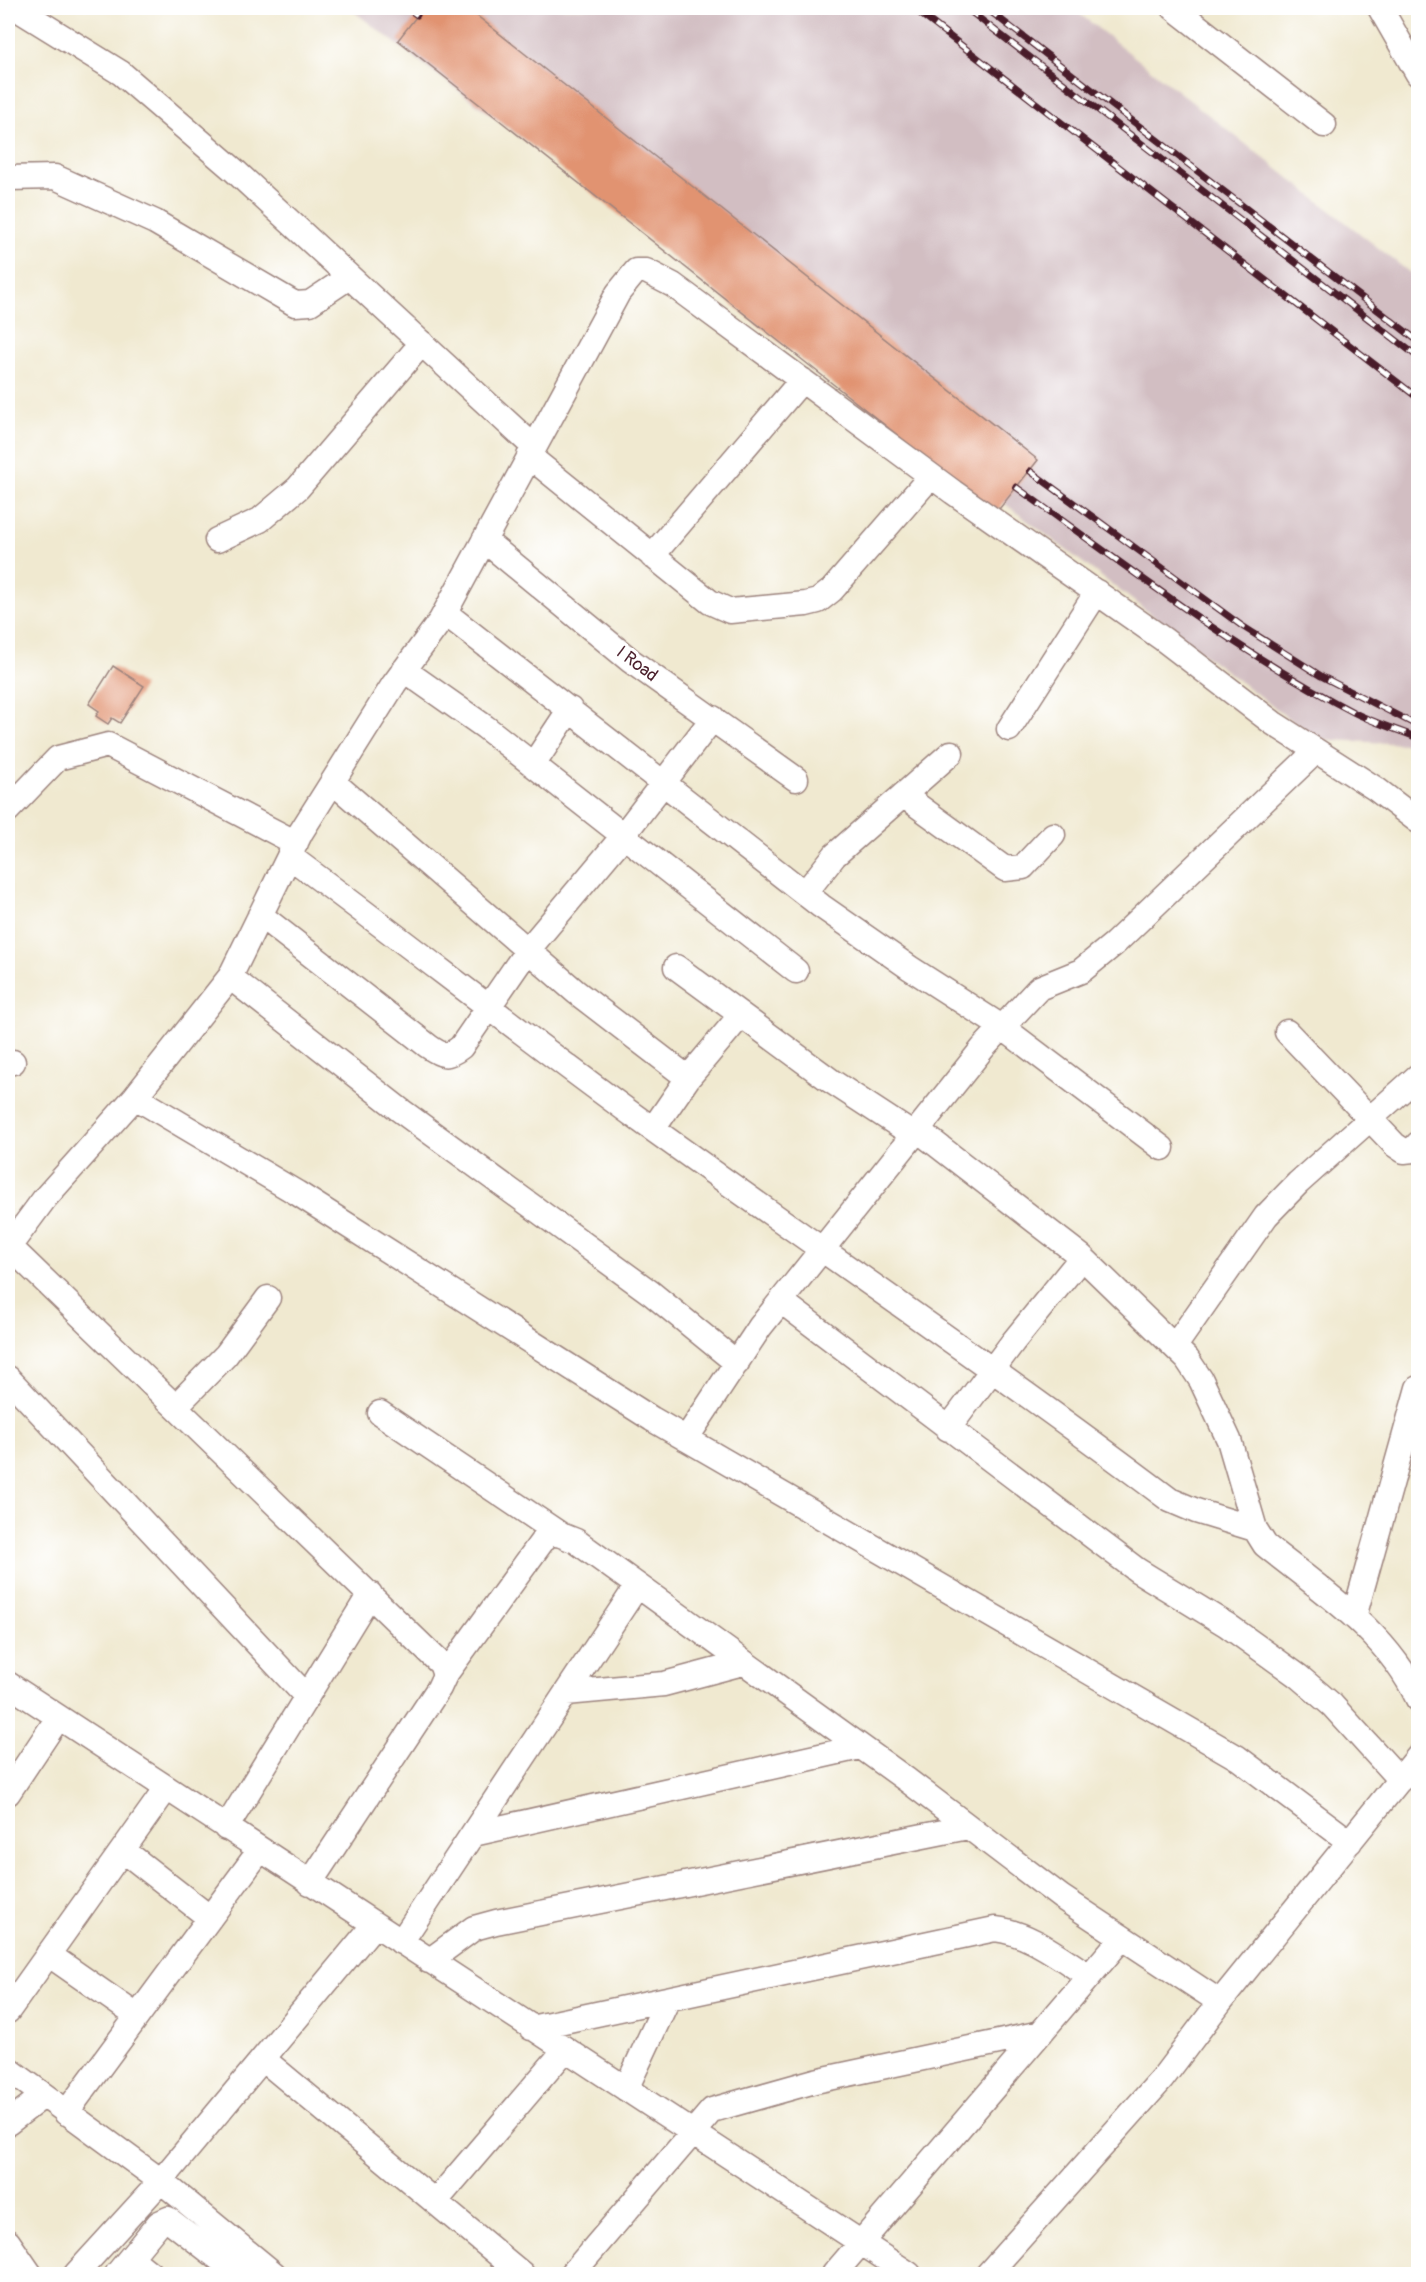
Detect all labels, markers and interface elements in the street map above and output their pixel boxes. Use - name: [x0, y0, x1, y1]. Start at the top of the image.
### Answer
- street label: I Road: [612, 641, 662, 687]

